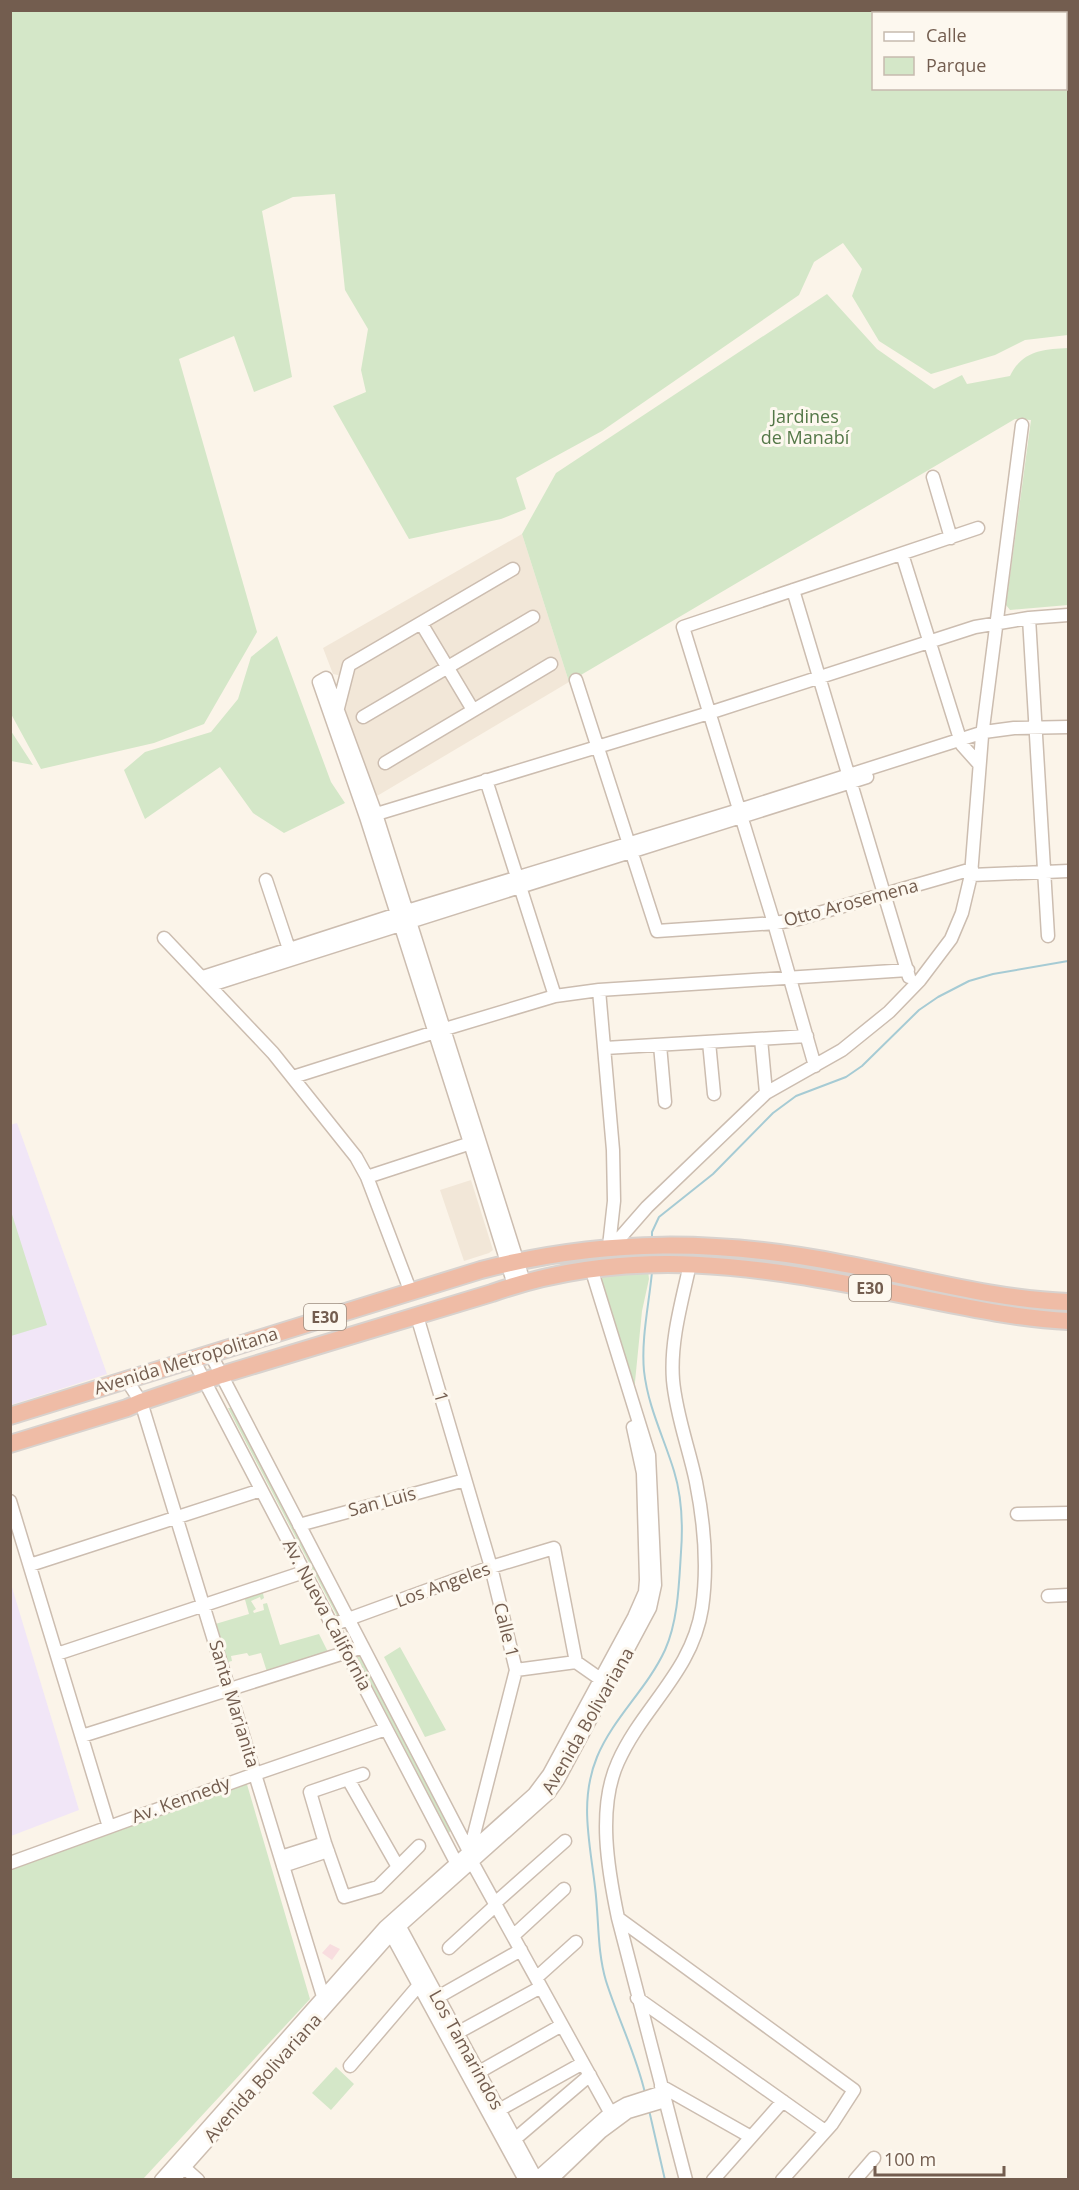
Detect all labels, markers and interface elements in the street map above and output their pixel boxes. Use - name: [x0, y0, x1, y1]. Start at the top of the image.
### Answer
- legend: [872, 12, 1067, 90]
- text: Calle: [926, 23, 967, 47]
- text: Parque: [926, 53, 986, 77]
- park label: Jardines de Manabí: [761, 404, 850, 449]
- street label: Otto Arosemena: [781, 873, 921, 932]
- road number: E30: [849, 1275, 891, 1301]
- road number: E30: [304, 1304, 346, 1330]
- street label: Avenida Metropolitana: [91, 1321, 281, 1399]
- street label: 1: [429, 1388, 455, 1405]
- street label: San Luis: [345, 1480, 418, 1522]
- street label: Av. Nueva California: [278, 1535, 378, 1695]
- street label: Los Angeles: [392, 1556, 493, 1612]
- street label: Calle 1: [489, 1600, 525, 1660]
- street label: Santa Marianita: [204, 1637, 266, 1770]
- street label: Avenida Bolivariana: [535, 1643, 639, 1798]
- street label: Av. Kennedy: [128, 1770, 234, 1828]
- street label: Los Tamarindos: [424, 1985, 510, 2114]
- street label: Avenida Bolivariana: [198, 2008, 326, 2147]
- scale bar: [875, 2139, 1004, 2177]
- text: 100 m: [884, 2147, 936, 2171]

